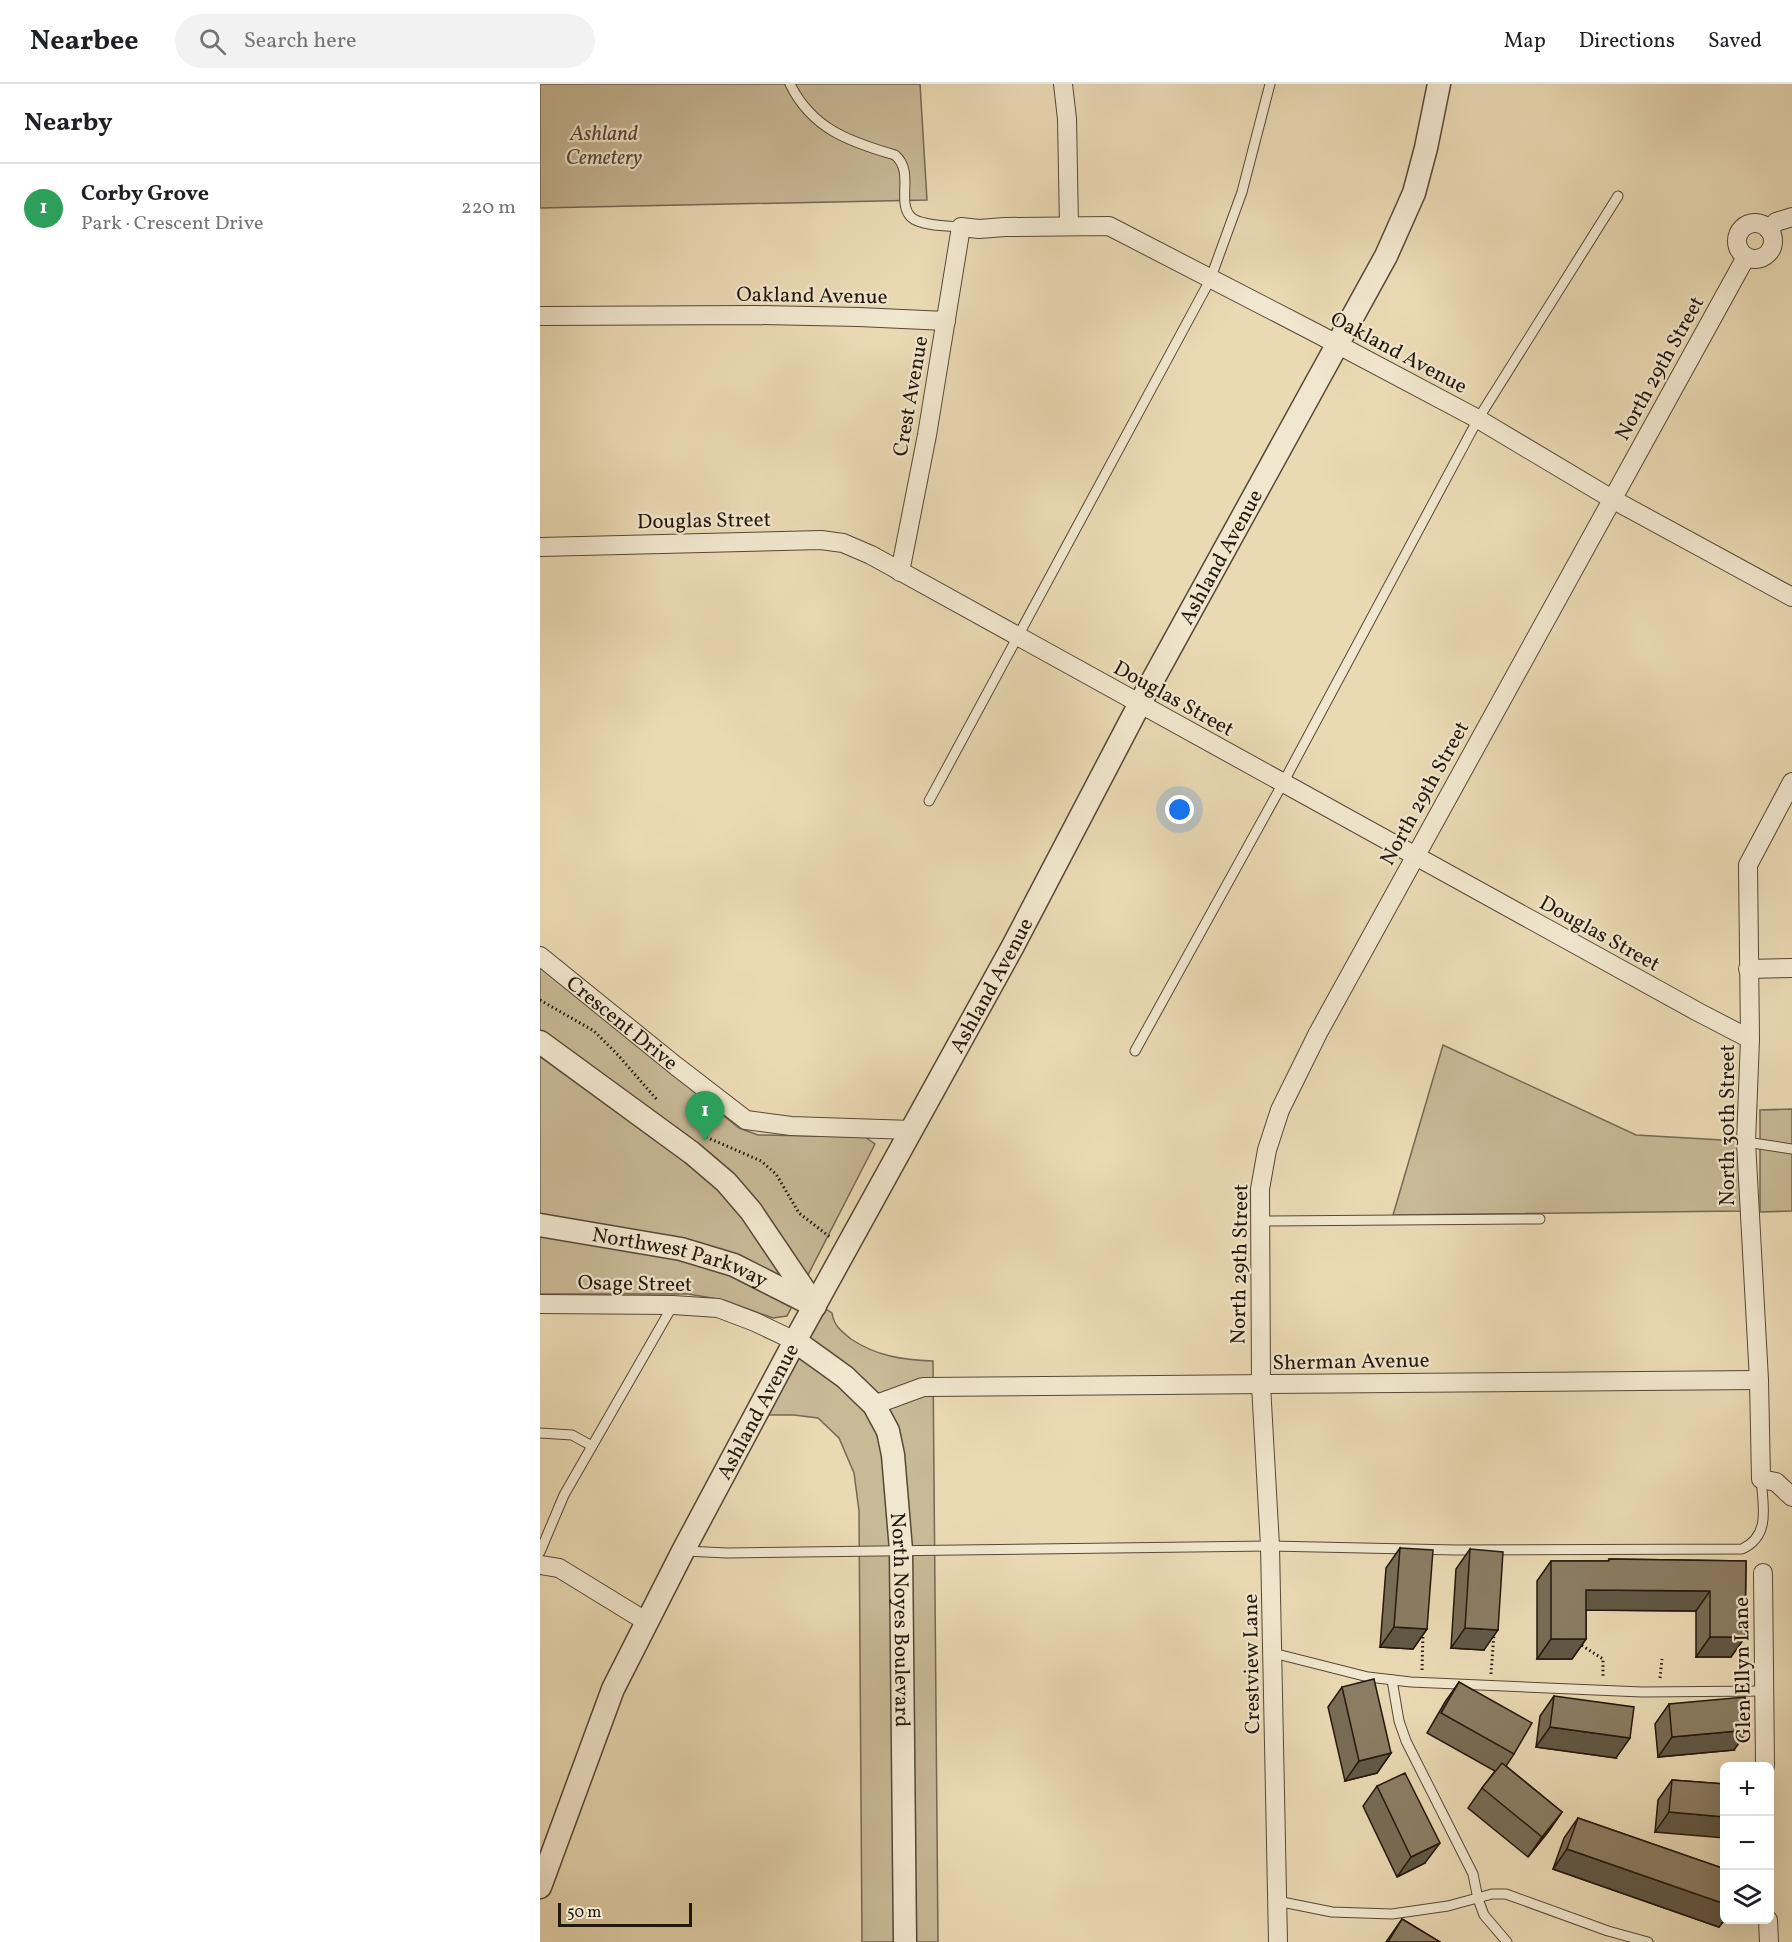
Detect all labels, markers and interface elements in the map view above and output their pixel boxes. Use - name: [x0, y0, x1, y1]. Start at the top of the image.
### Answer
- search box: [175, 14, 595, 68]
- text: Nearbee: [30, 22, 139, 61]
- icon: search: [196, 25, 229, 58]
- text: Search here: [244, 26, 356, 57]
- text: Map: [1504, 27, 1546, 56]
- text: Directions: [1579, 27, 1675, 56]
- text: Saved: [1708, 27, 1762, 56]
- text: Nearby: [24, 105, 113, 141]
- park label: Ashland Cemetery: [566, 120, 643, 173]
- text: Corby Grove: [81, 179, 209, 210]
- text: 1: [39, 194, 48, 222]
- text: 220 m: [461, 194, 516, 222]
- text: Park · Crescent Drive: [81, 210, 263, 238]
- street label: Oakland Avenue: [736, 281, 888, 312]
- street label: North 29th Street: [1609, 291, 1712, 446]
- street label: Oakland Avenue: [1325, 305, 1472, 402]
- street label: Crest Avenue: [887, 334, 936, 459]
- street label: Ashland Avenue: [1173, 485, 1271, 630]
- street label: Douglas Street: [637, 506, 771, 537]
- street label: Douglas Street: [1108, 654, 1239, 744]
- street label: North 29th Street: [1374, 716, 1477, 871]
- your location: [1165, 795, 1194, 824]
- street label: Douglas Street: [1534, 889, 1665, 979]
- street label: Ashland Avenue: [944, 913, 1041, 1059]
- street label: Crescent Drive: [559, 970, 684, 1078]
- street label: North 30th Street: [1714, 1044, 1743, 1206]
- pin: 1: [686, 1092, 724, 1141]
- street label: North 29th Street: [1225, 1183, 1256, 1345]
- street label: Northwest Parkway: [590, 1221, 773, 1296]
- street label: Osage Street: [577, 1269, 693, 1300]
- street label: Ashland Avenue: [711, 1339, 807, 1485]
- street label: Sherman Avenue: [1272, 1347, 1430, 1378]
- street label: North Noyes Boulevard: [882, 1511, 916, 1727]
- street label: Crestview Lane: [1237, 1593, 1268, 1734]
- street label: Glen Ellyn Lane: [1728, 1597, 1759, 1743]
- map controls: [1720, 1762, 1774, 1924]
- button: +: [1720, 1762, 1774, 1816]
- button: −: [1720, 1816, 1774, 1870]
- button: layers: [1720, 1870, 1774, 1924]
- scale bar: [558, 1900, 692, 1928]
- text: 50 m: [567, 1902, 601, 1924]

